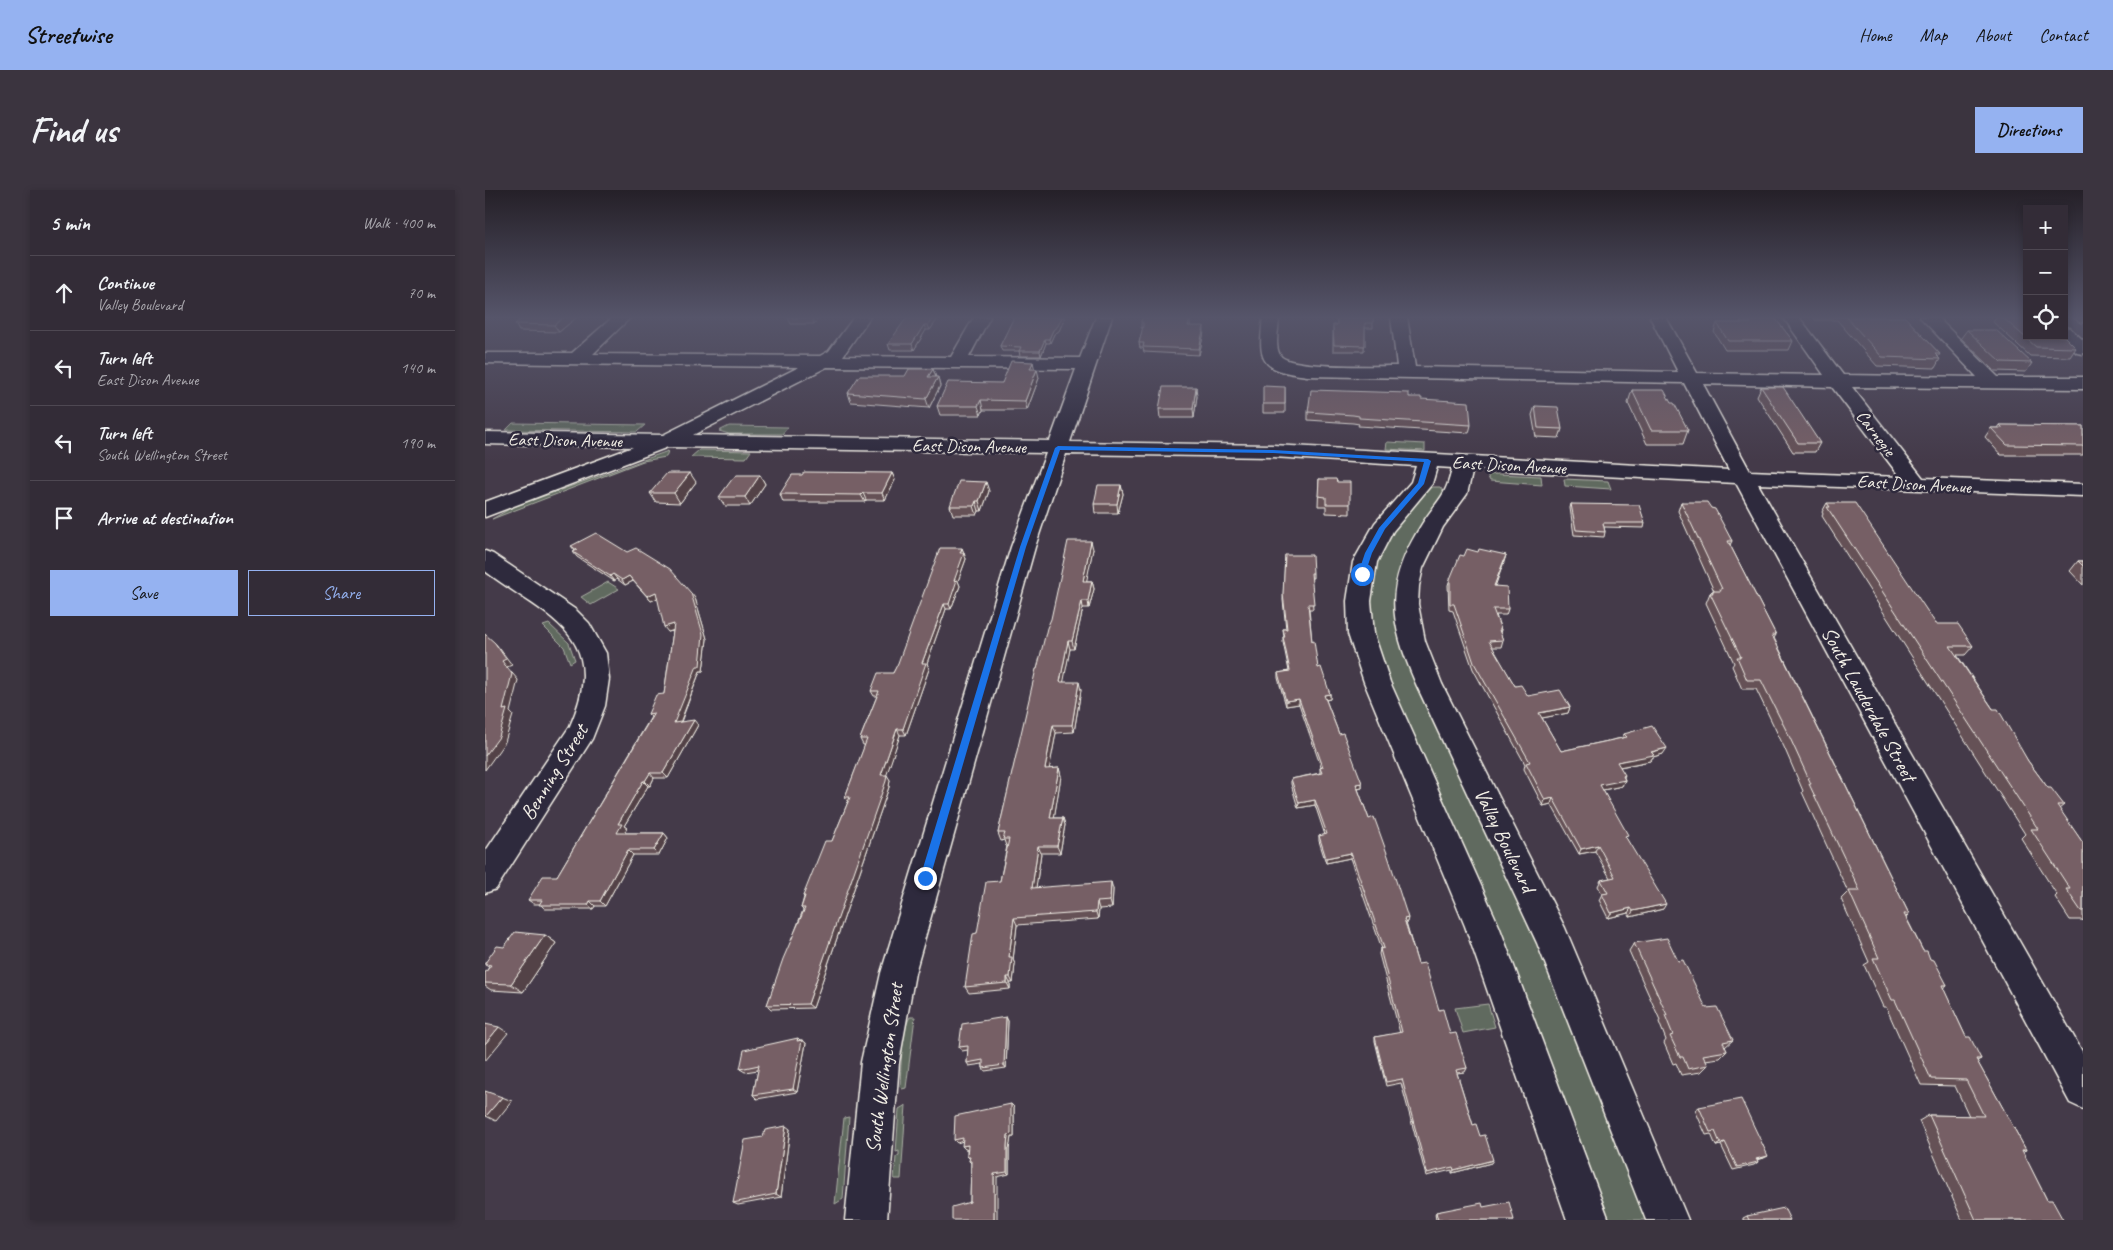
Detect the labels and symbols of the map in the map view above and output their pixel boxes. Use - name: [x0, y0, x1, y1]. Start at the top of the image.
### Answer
- street label: Carnegie: [1851, 405, 1901, 461]
- street label: East Dison Avenue: [508, 428, 623, 452]
- street label: East Dison Avenue: [912, 434, 1027, 458]
- street label: East Dison Avenue: [1451, 451, 1568, 479]
- street label: East Dison Avenue: [1856, 470, 1973, 498]
- route start: [1351, 563, 1374, 586]
- street label: South Lauderdale Street: [1816, 622, 1924, 789]
- street label: Benning Street: [514, 718, 595, 825]
- street label: Valley Boulevard: [1469, 784, 1543, 900]
- route end: [914, 867, 937, 890]
- street label: South Wellington Street: [859, 980, 909, 1154]

